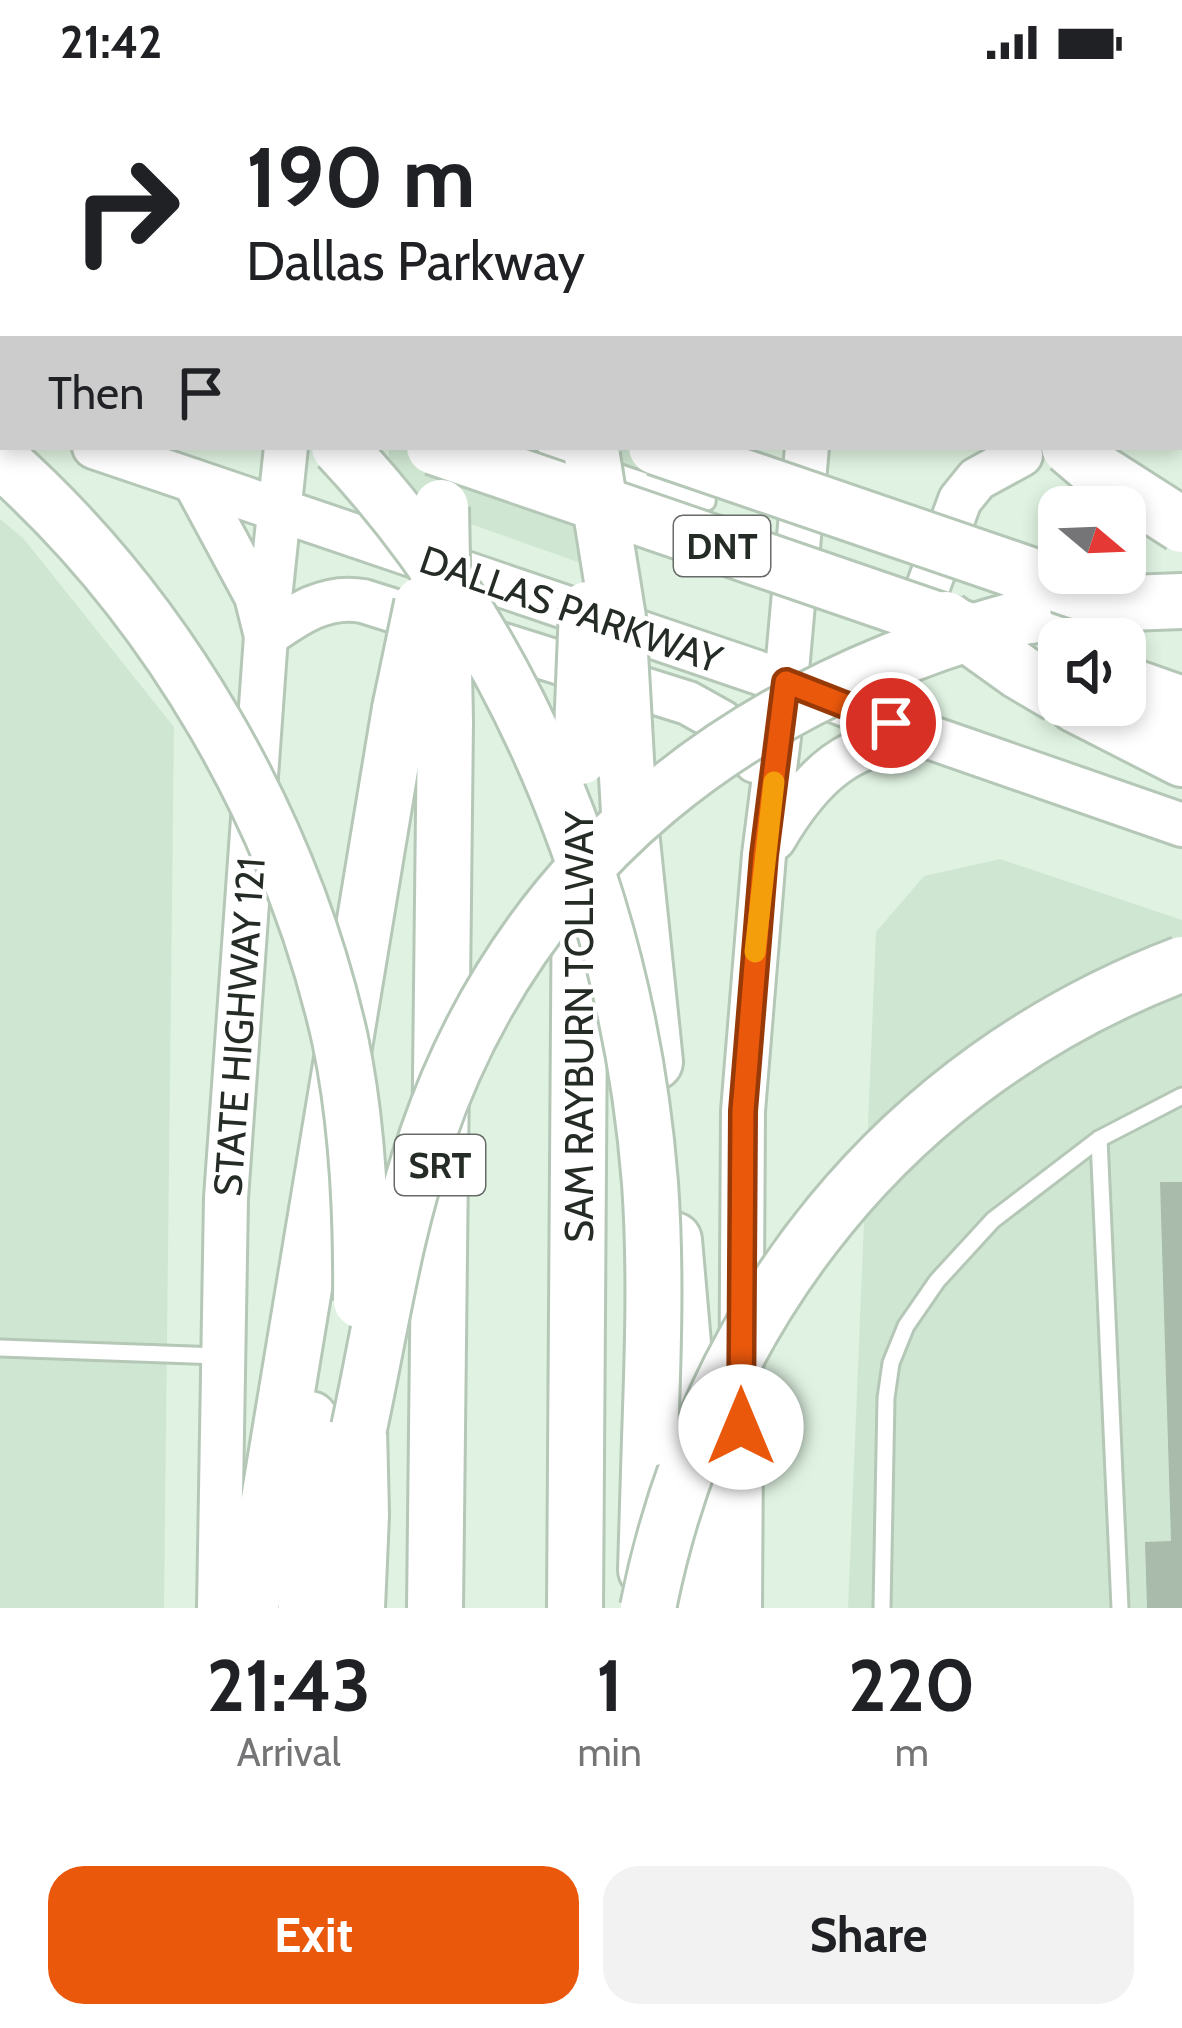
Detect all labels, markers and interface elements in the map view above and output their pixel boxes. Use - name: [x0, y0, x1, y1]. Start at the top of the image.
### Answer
- text: 21:42: [60, 15, 162, 69]
- text: 190 m: [246, 126, 475, 228]
- icon: right: [48, 132, 204, 288]
- text: Dallas Parkway: [246, 228, 585, 294]
- icon: arrive: [168, 360, 234, 426]
- text: Then: [48, 366, 144, 420]
- north arrow: [1038, 486, 1146, 594]
- map controls: [1038, 486, 1146, 726]
- road number: DNT: [674, 516, 770, 576]
- street label: DALLAS PARKWAY: [414, 535, 729, 683]
- button: sound: [1038, 618, 1146, 726]
- pin: [840, 672, 942, 774]
- icon: arrive: [858, 690, 924, 756]
- street label: SAM RAYBURN TOLLWAY: [555, 810, 603, 1243]
- street label: STATE HIGHWAY 121: [203, 856, 275, 1198]
- road number: SRT: [395, 1135, 485, 1195]
- position arrow: [678, 1364, 804, 1490]
- text: 21:43: [207, 1642, 371, 1729]
- text: 1: [596, 1642, 623, 1729]
- text: 220: [848, 1642, 975, 1729]
- text: Arrival: [237, 1728, 341, 1776]
- text: min: [577, 1728, 642, 1776]
- text: m: [895, 1728, 929, 1776]
- button: Exit: [48, 1866, 579, 2004]
- button: Share: [603, 1866, 1134, 2004]

